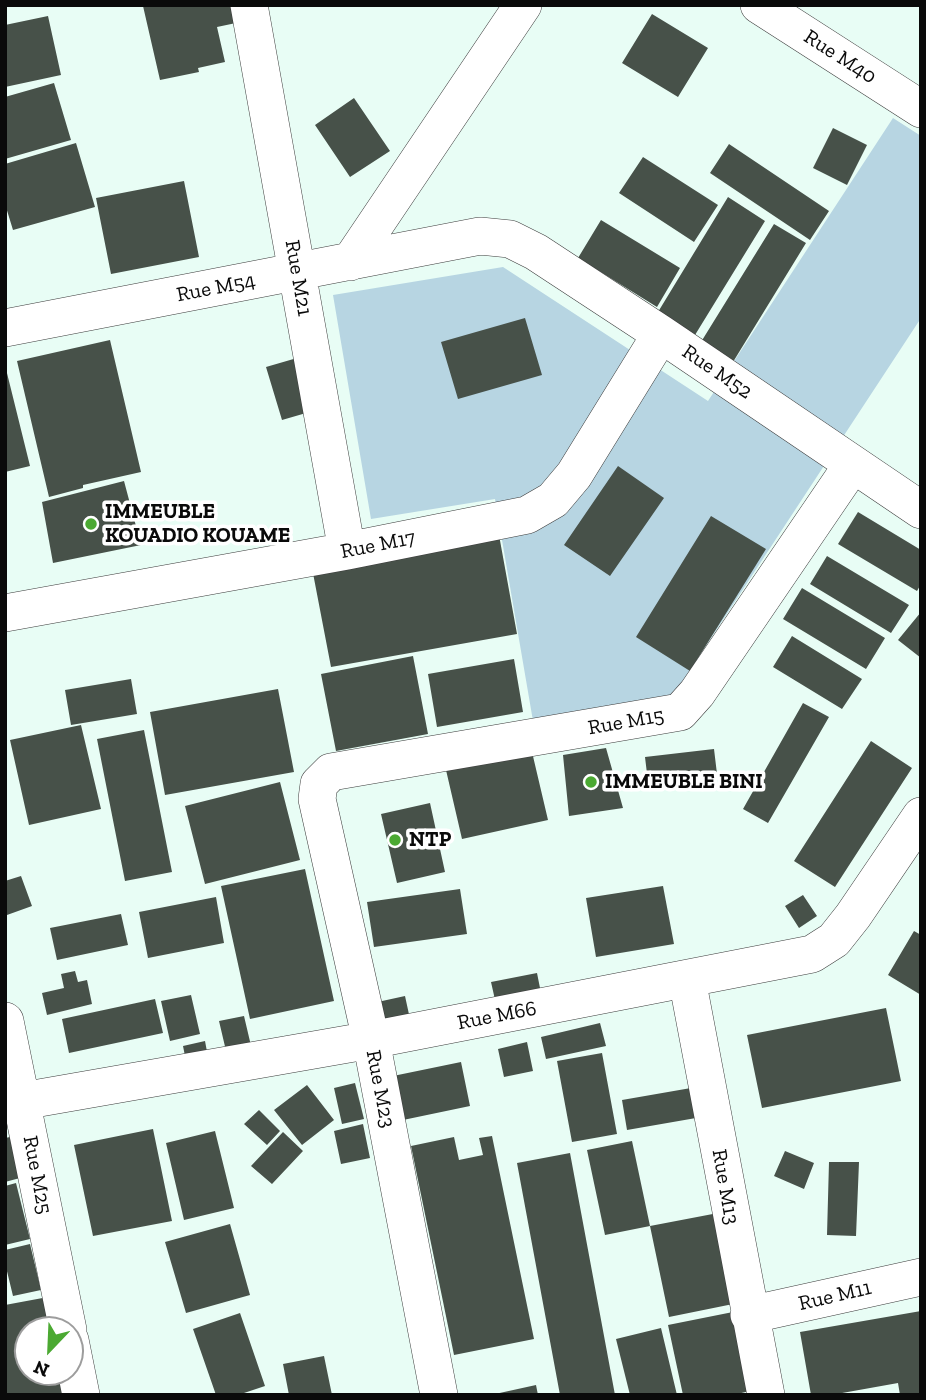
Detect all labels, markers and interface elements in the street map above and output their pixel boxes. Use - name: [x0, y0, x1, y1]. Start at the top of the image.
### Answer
- street label: Rue M40: [799, 24, 881, 90]
- street label: Rue M21: [279, 238, 317, 318]
- street label: Rue M54: [174, 268, 258, 308]
- street label: Rue M52: [677, 339, 757, 405]
- place label: IMMEUBLE KOUADIO KOUAME: [105, 499, 290, 549]
- marker: IMMEUBLE KOUADIO KOUAME: [83, 516, 99, 532]
- street label: Rue M17: [339, 525, 417, 565]
- street label: Rue M15: [586, 703, 666, 741]
- place label: IMMEUBLE BINI: [605, 769, 763, 795]
- marker: IMMEUBLE BINI: [583, 774, 599, 790]
- place label: NTP: [409, 827, 451, 853]
- marker: NTP: [387, 832, 403, 848]
- street label: Rue M66: [455, 996, 539, 1036]
- street label: Rue M23: [360, 1048, 400, 1130]
- street label: Rue M25: [17, 1134, 57, 1216]
- street label: Rue M13: [706, 1147, 744, 1227]
- street label: Rue M11: [796, 1275, 874, 1317]
- north arrow: [14, 1316, 84, 1386]
- text: N: [30, 1356, 53, 1382]

